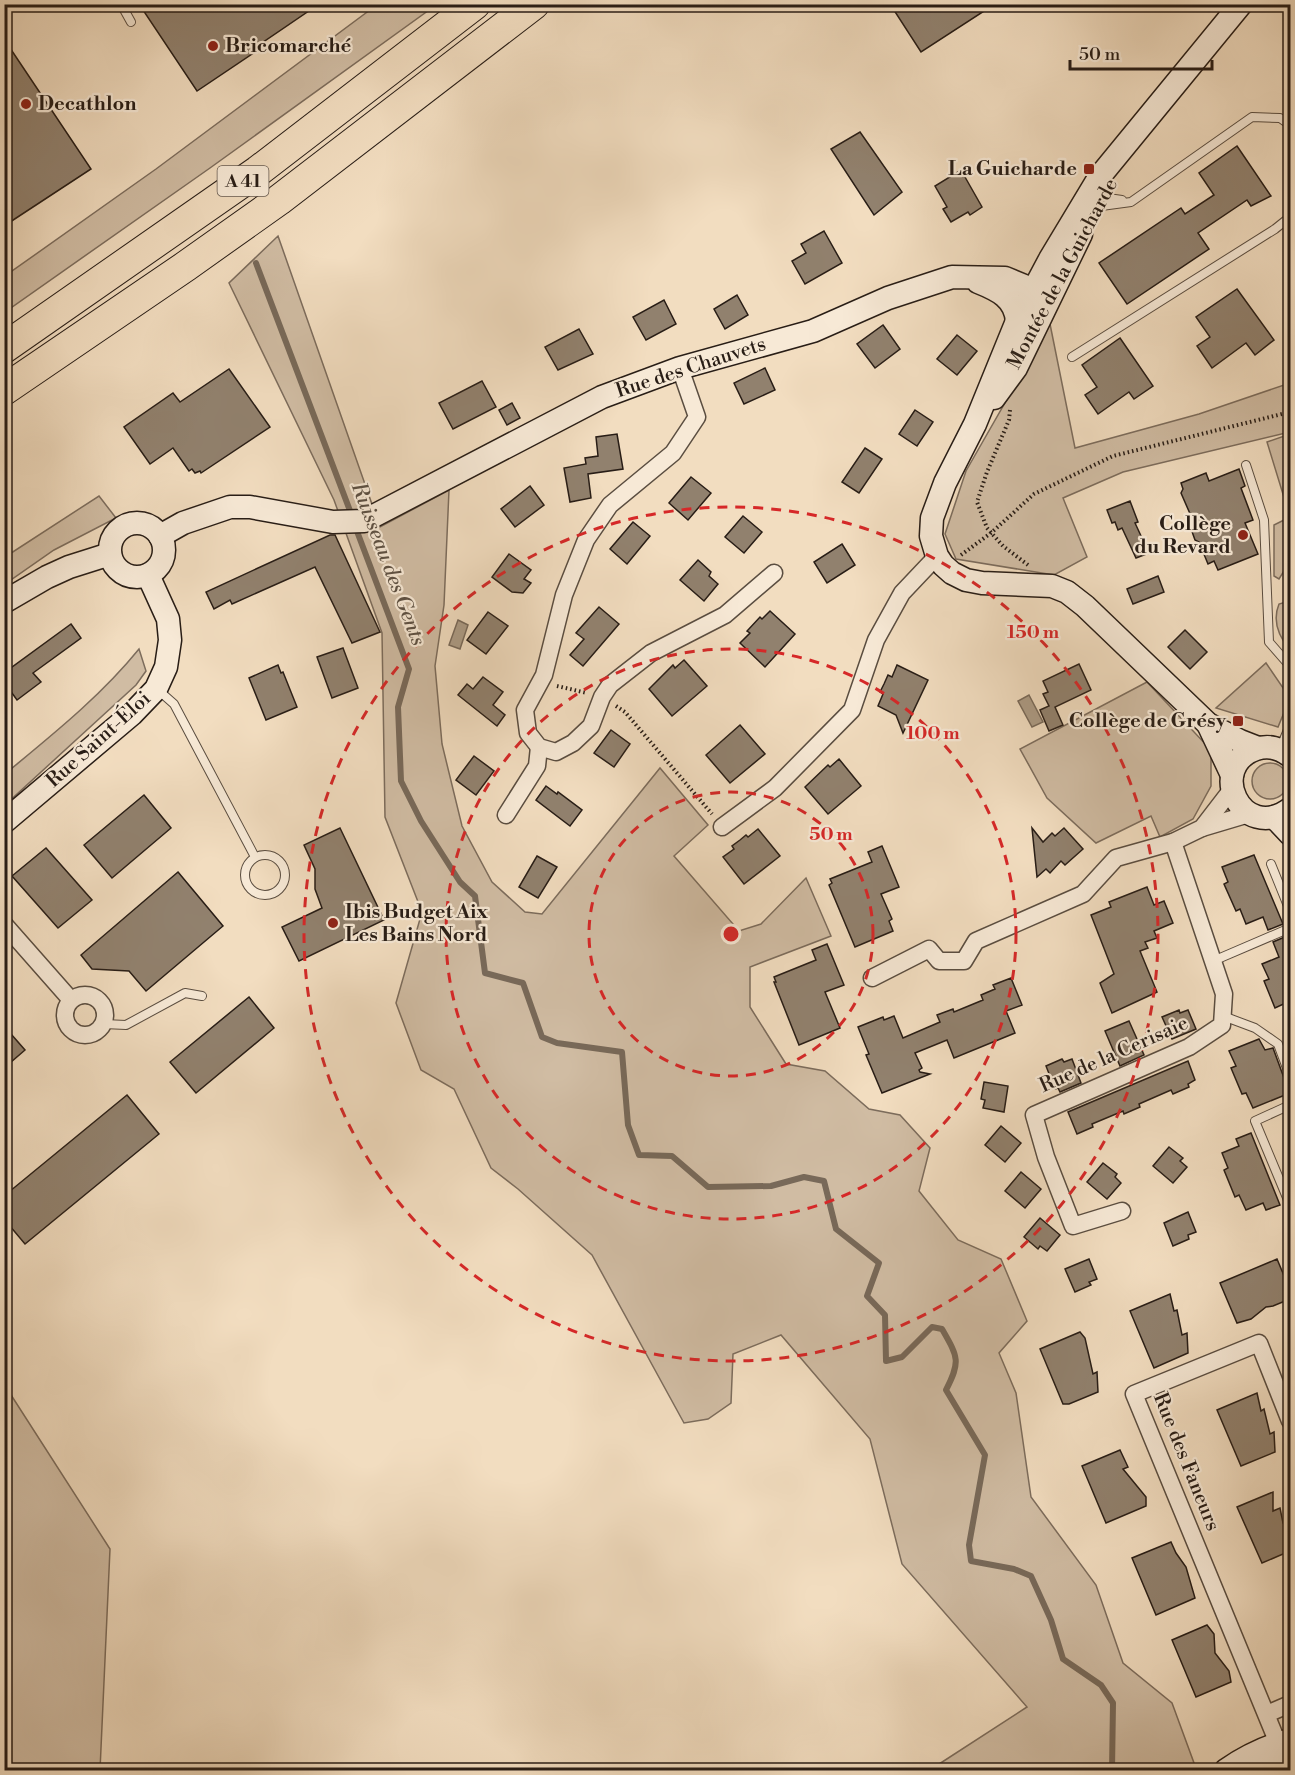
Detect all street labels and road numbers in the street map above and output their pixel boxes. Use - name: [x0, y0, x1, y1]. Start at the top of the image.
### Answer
- road number: A 41: [218, 166, 268, 196]
- street label: Montée de la Guicharde: [1002, 174, 1124, 374]
- street label: Rue des Chauvets: [613, 332, 769, 404]
- street label: Rue Saint-Éloi: [41, 685, 157, 793]
- street label: Rue de la Cerisaie: [1036, 1011, 1192, 1099]
- street label: Rue des Faneurs: [1147, 1389, 1225, 1535]

